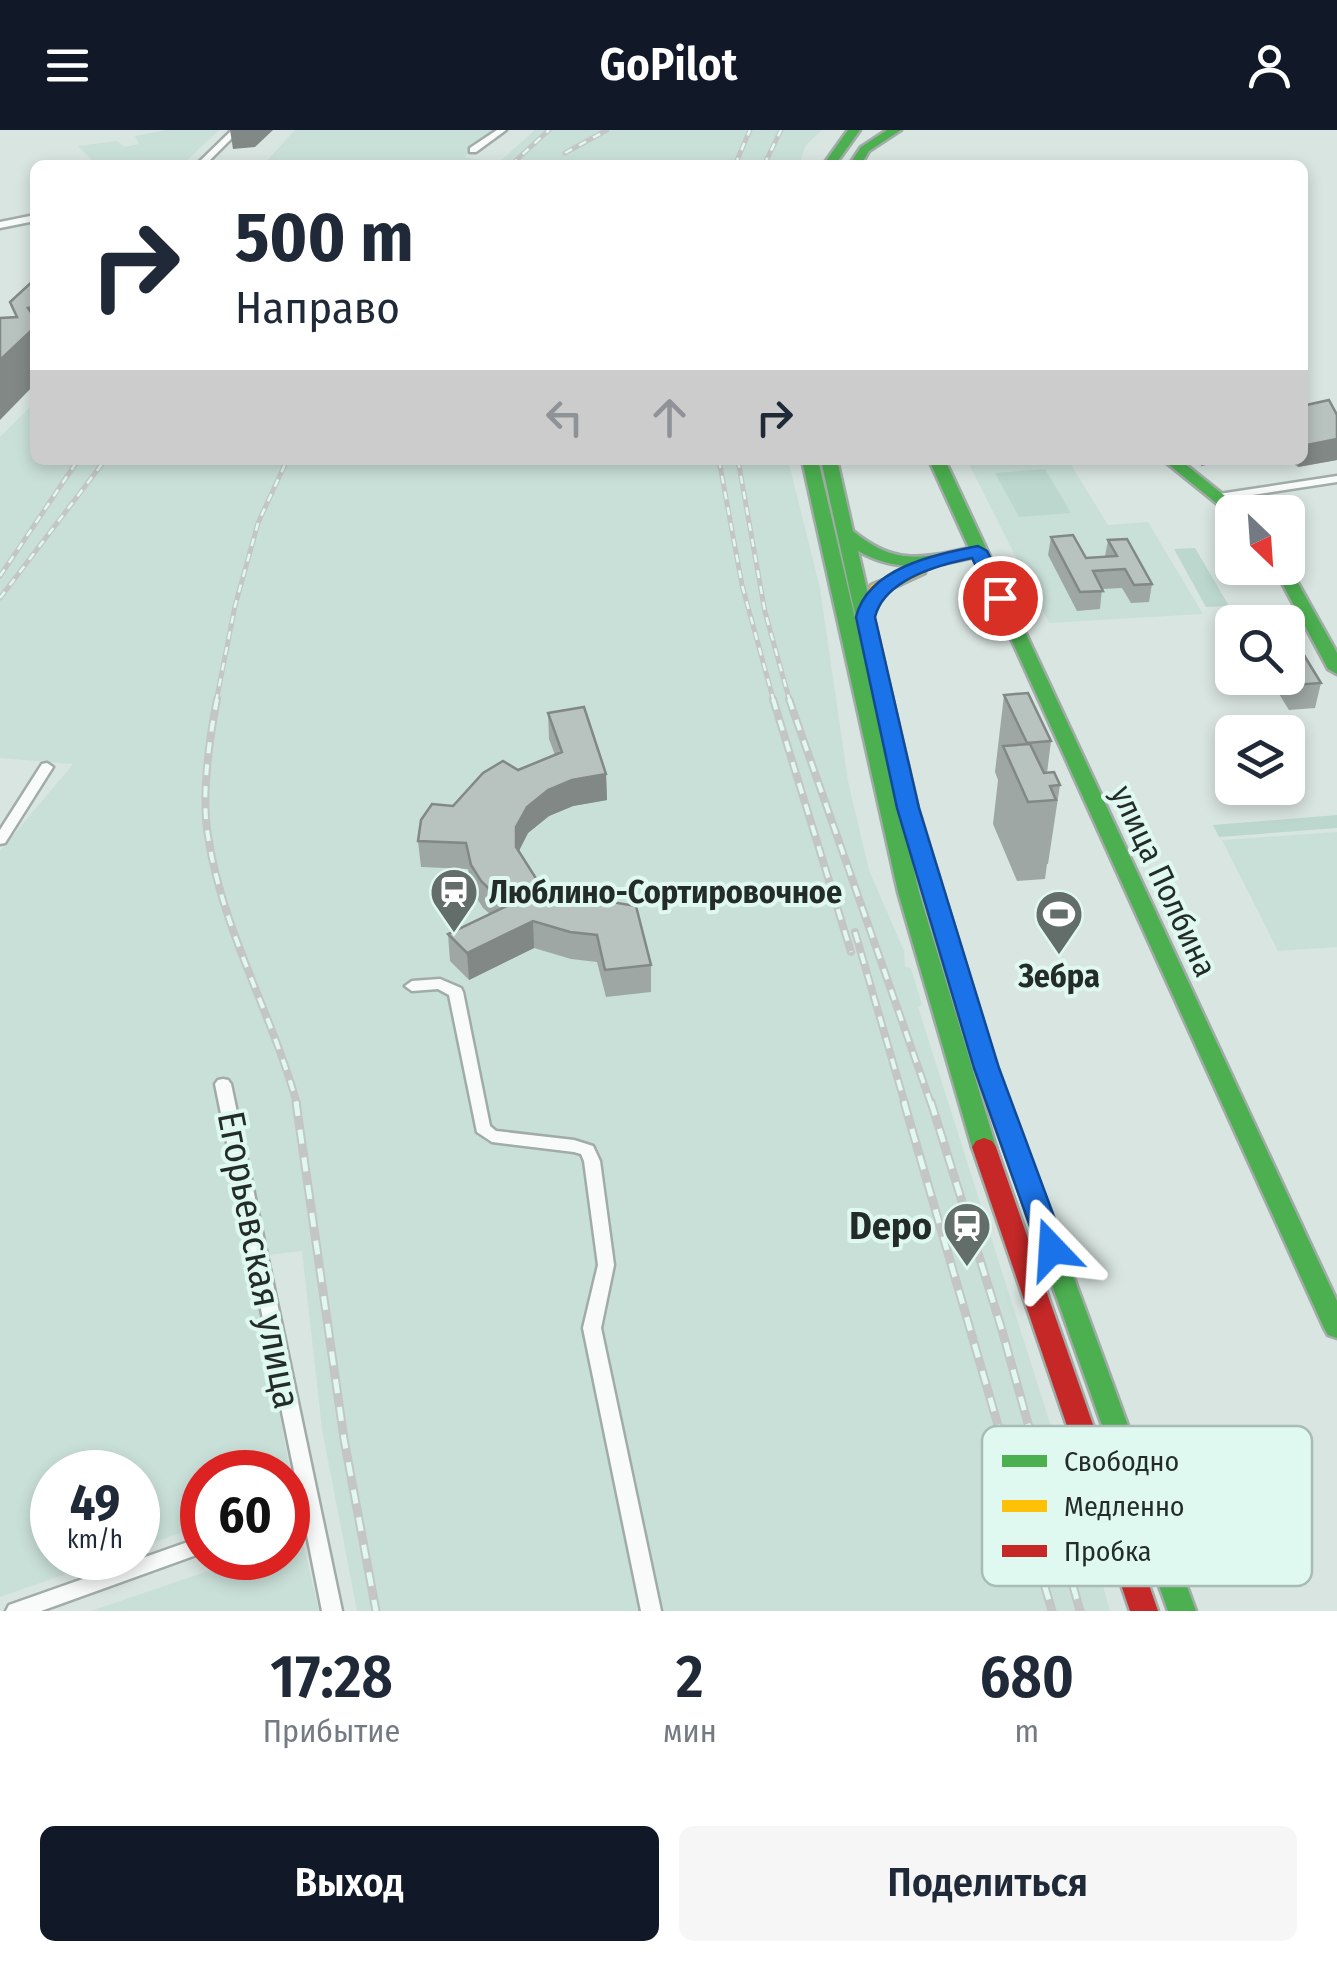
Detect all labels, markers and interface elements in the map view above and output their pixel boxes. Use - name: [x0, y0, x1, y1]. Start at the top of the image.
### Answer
- icon: menu: [40, 38, 95, 93]
- text: GoPilot: [600, 38, 737, 92]
- icon: person: [1242, 38, 1297, 93]
- text: 500 m: [235, 196, 414, 280]
- icon: right: [70, 200, 200, 330]
- text: Направо: [235, 281, 400, 335]
- icon: left: [537, 390, 592, 445]
- icon: ahead: [642, 390, 697, 445]
- icon: right: [747, 390, 802, 445]
- north arrow: [1215, 495, 1305, 585]
- map controls: [1215, 495, 1305, 805]
- pin: [958, 556, 1043, 641]
- icon: arrive: [973, 571, 1028, 626]
- button: search: [1215, 605, 1305, 695]
- button: layers: [1215, 715, 1305, 805]
- street label: улица Полбина: [1103, 779, 1225, 983]
- station icon: Люблино-Сортировочное: [428, 866, 480, 934]
- place label: Люблино-Сортировочное: [489, 873, 842, 911]
- sports icon: Зебра: [1033, 888, 1085, 956]
- place label: Зебра: [1017, 957, 1100, 995]
- street label: Егорьевская улица: [208, 1107, 310, 1413]
- position arrow: [1000, 1197, 1104, 1301]
- station icon: Depo: [941, 1200, 993, 1268]
- place label: Depo: [849, 1203, 932, 1249]
- legend: [982, 1426, 1312, 1586]
- text: Свободно: [1064, 1445, 1179, 1478]
- speed limit sign: 60: [180, 1450, 310, 1580]
- text: 49: [70, 1473, 120, 1533]
- text: Медленно: [1064, 1490, 1185, 1523]
- text: km/h: [67, 1525, 123, 1555]
- text: Пробка: [1064, 1535, 1151, 1568]
- text: 17:28: [270, 1641, 393, 1713]
- text: 2: [676, 1641, 704, 1713]
- text: 680: [980, 1641, 1074, 1713]
- text: Прибытие: [263, 1712, 400, 1750]
- text: мин: [663, 1712, 717, 1750]
- text: m: [1015, 1712, 1039, 1750]
- button: Выход: [40, 1826, 659, 1941]
- button: Поделиться: [679, 1826, 1297, 1941]

